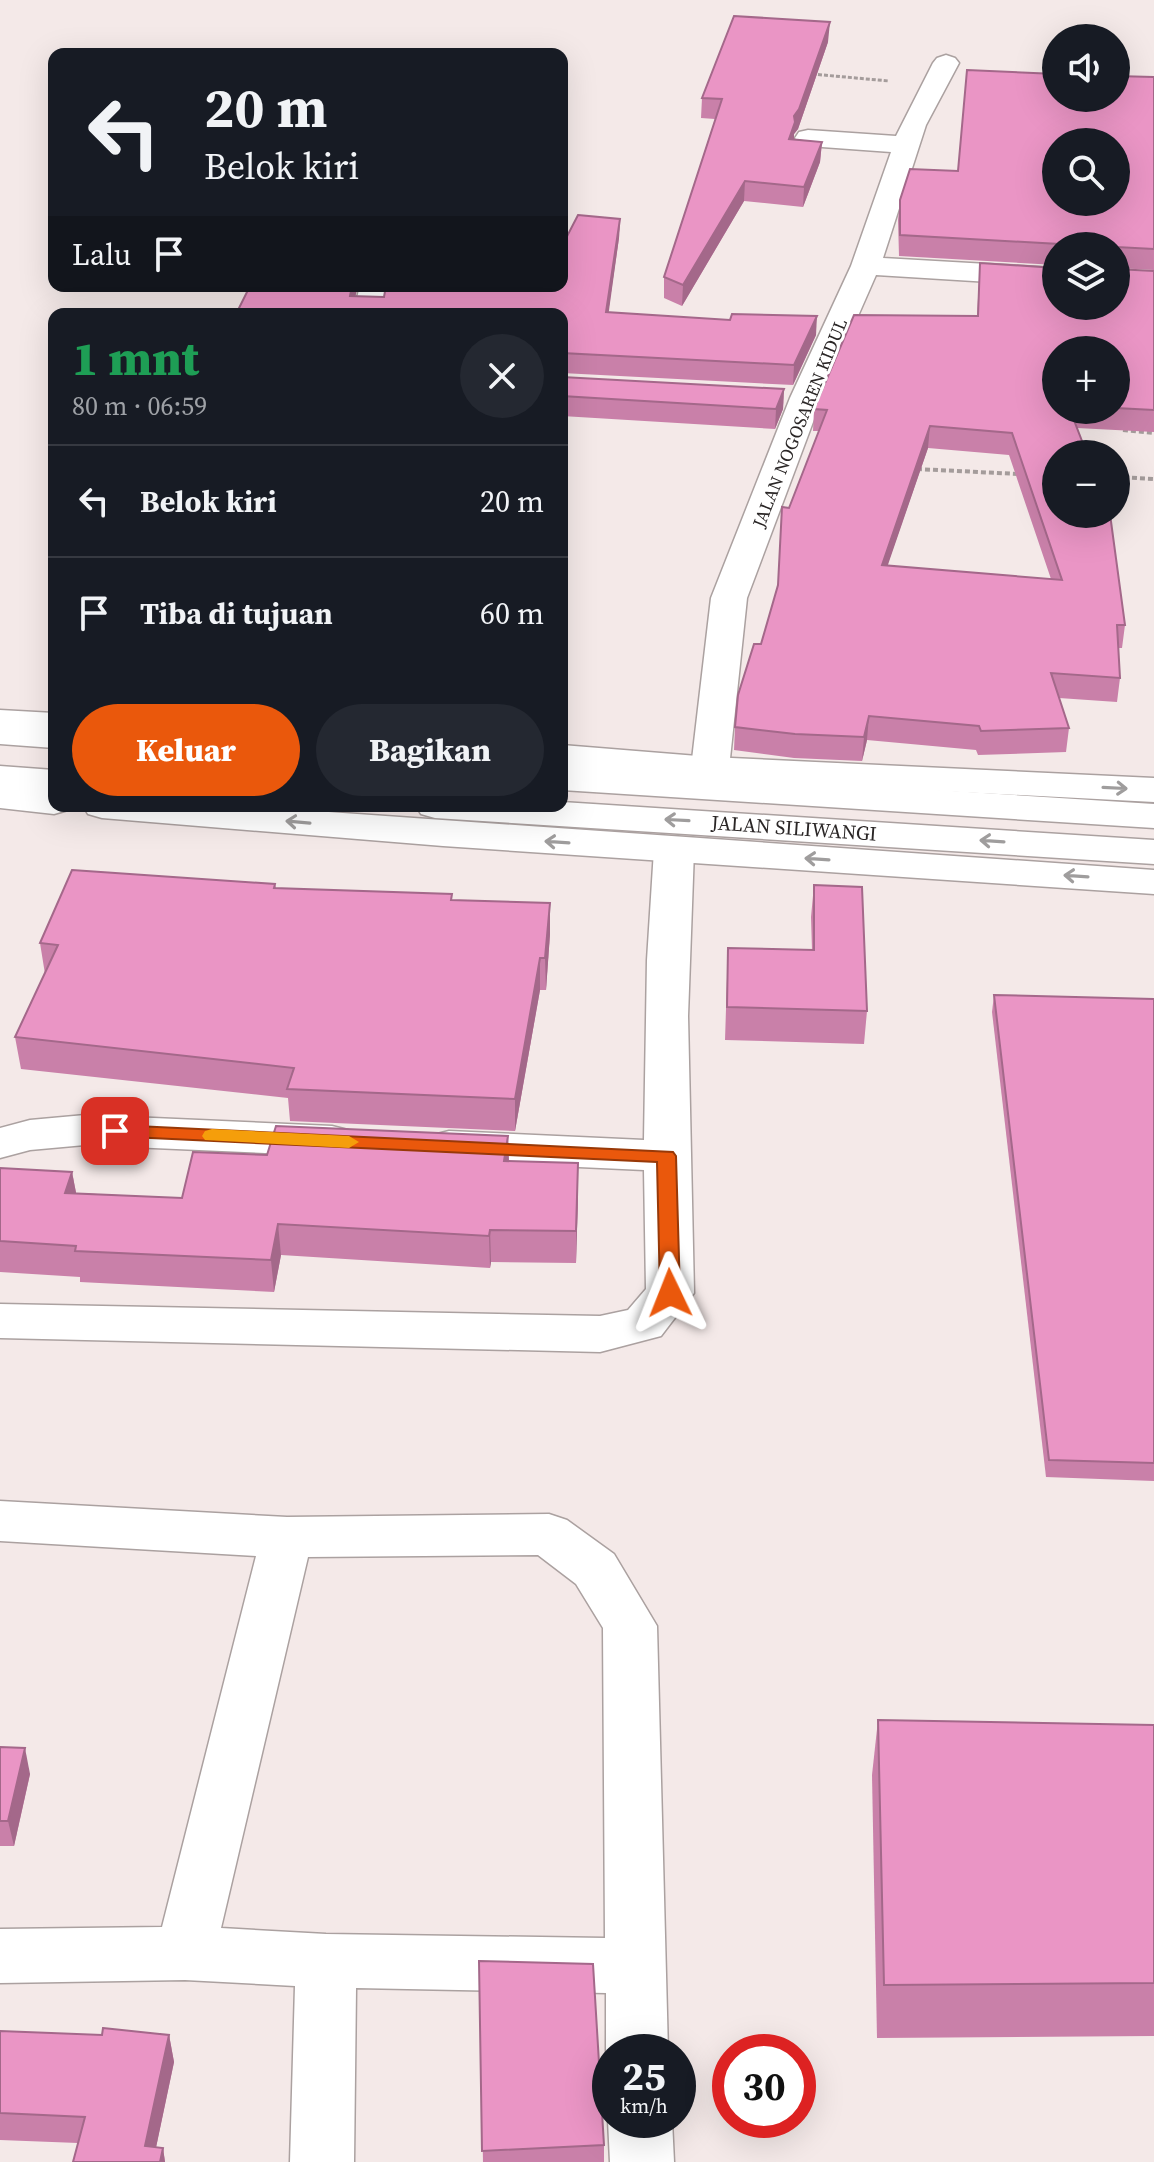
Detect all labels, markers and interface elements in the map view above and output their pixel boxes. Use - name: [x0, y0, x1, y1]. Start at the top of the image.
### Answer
- map controls: [1042, 24, 1130, 528]
- button: sound: [1042, 24, 1130, 112]
- text: 20 m: [204, 69, 327, 146]
- icon: left: [72, 80, 176, 184]
- button: search: [1042, 128, 1130, 216]
- text: Belok kiri: [204, 142, 359, 191]
- icon: arrive: [147, 232, 191, 276]
- button: layers: [1042, 232, 1130, 320]
- text: Lalu: [72, 234, 131, 275]
- street label: JALAN NOGOSAREN KIDUL: [746, 314, 853, 532]
- text: 1 mnt: [72, 325, 199, 391]
- button: close: [460, 334, 544, 418]
- button: +: [1042, 336, 1130, 424]
- text: 80 m · 06:59: [72, 388, 207, 424]
- button: −: [1042, 440, 1130, 528]
- icon: left: [72, 479, 116, 523]
- text: Belok kiri: [140, 481, 277, 522]
- text: 20 m: [480, 481, 544, 522]
- icon: arrive: [72, 591, 116, 635]
- text: Tiba di tujuan: [140, 593, 333, 634]
- text: 60 m: [480, 593, 544, 634]
- button: Keluar: [72, 704, 300, 796]
- button: Bagikan: [316, 704, 544, 796]
- one-way arrow: [1101, 781, 1128, 796]
- street label: JALAN SILIWANGI: [709, 808, 878, 848]
- one-way arrow: [664, 812, 691, 827]
- one-way arrow: [285, 814, 312, 829]
- one-way arrow: [979, 833, 1006, 848]
- one-way arrow: [544, 834, 571, 849]
- one-way arrow: [804, 851, 831, 866]
- one-way arrow: [1063, 868, 1090, 883]
- pin: [81, 1097, 149, 1165]
- icon: arrive: [93, 1109, 137, 1153]
- position arrow: [628, 1251, 712, 1335]
- speed limit sign: 30: [712, 2034, 816, 2138]
- text: 25: [622, 2049, 666, 2103]
- text: km/h: [620, 2092, 668, 2120]

